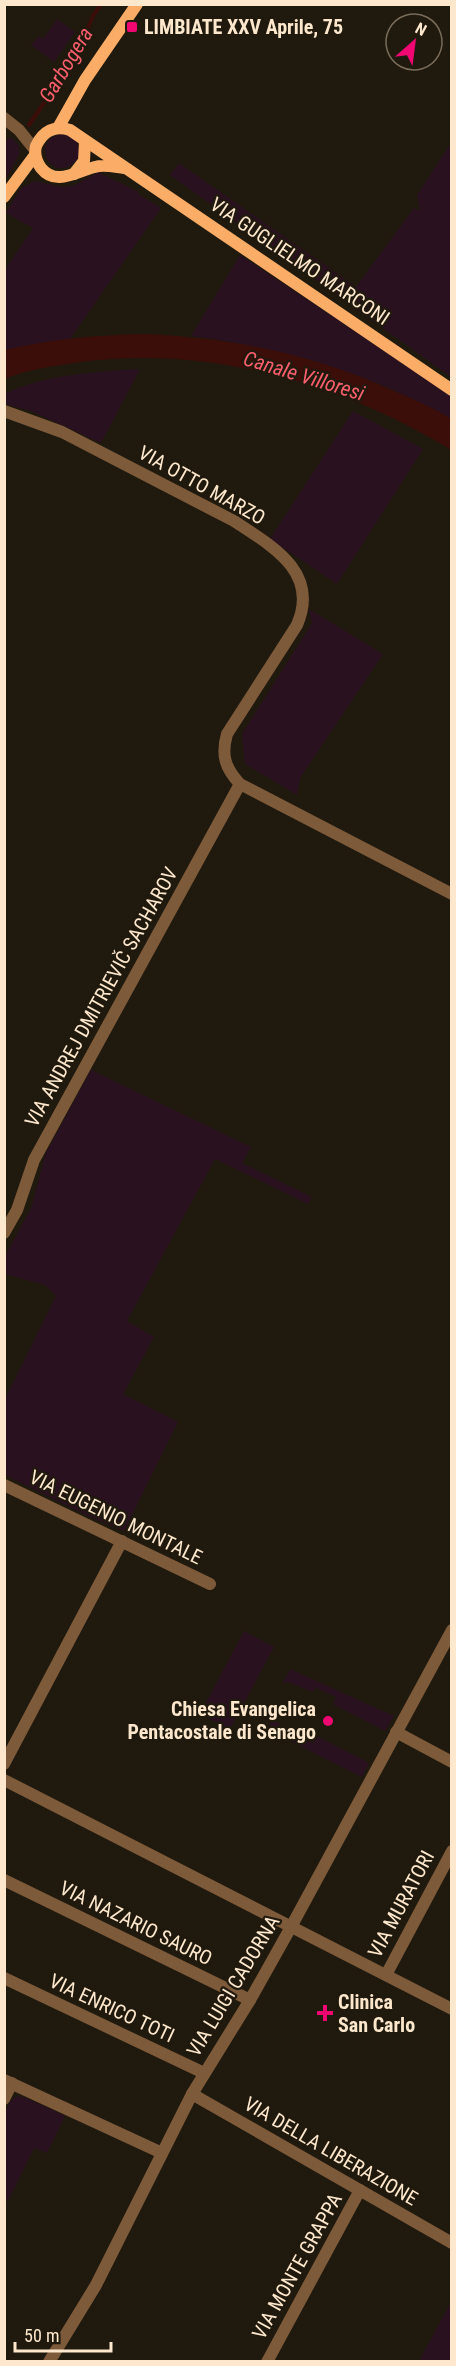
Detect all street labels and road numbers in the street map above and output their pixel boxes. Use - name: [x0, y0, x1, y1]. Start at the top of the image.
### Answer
- street label: VIA GUGLIELMO MARCONI: [206, 192, 394, 330]
- street label: VIA OTTO MARZO: [134, 440, 270, 530]
- street label: VIA ANDREJ DMITRIEVIČ SACHAROV: [20, 863, 182, 1131]
- street label: VIA EUGENIO MONTALE: [26, 1465, 206, 1569]
- street label: VIA MURATORI: [363, 1846, 439, 1962]
- street label: VIA NAZARIO SAURO: [56, 1876, 216, 1970]
- street label: VIA LUIGI CADORNA: [181, 1911, 285, 2061]
- street label: VIA ENRICO TOTI: [46, 1969, 178, 2047]
- street label: VIA DELLA LIBERAZIONE: [240, 2091, 422, 2211]
- street label: VIA MONTE GRAPPA: [247, 2188, 347, 2343]

